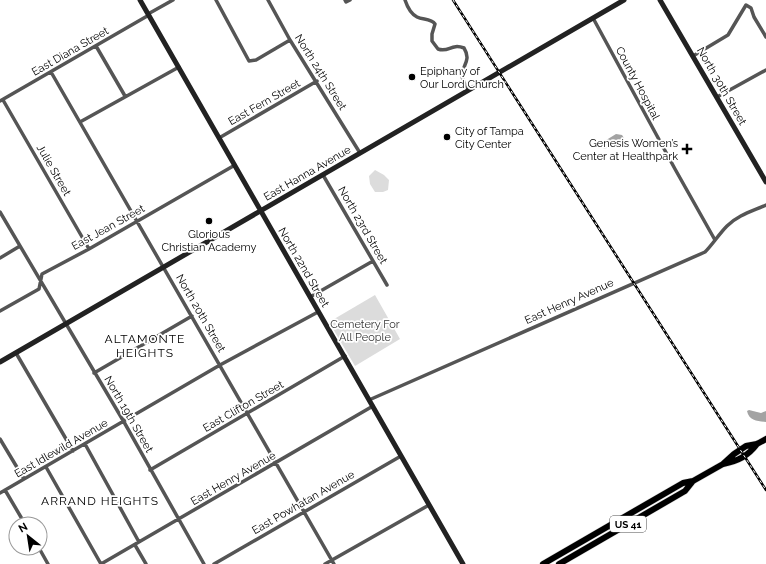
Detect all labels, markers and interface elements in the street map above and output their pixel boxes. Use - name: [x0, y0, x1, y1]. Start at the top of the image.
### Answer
- street label: East Diana Street: [30, 24, 111, 79]
- street label: North 24th Street: [292, 32, 349, 113]
- street label: County Hospital: [613, 44, 662, 122]
- street label: North 30th Street: [694, 45, 749, 128]
- place label: Epiphany of Our Lord Church: [420, 65, 504, 91]
- marker: Epiphany of Our Lord Church: [407, 72, 417, 82]
- street label: East Fern Street: [226, 76, 303, 128]
- place label: City of Tampa City Center: [455, 125, 524, 151]
- marker: City of Tampa City Center: [442, 132, 452, 142]
- place label: Genesis Women’s Center at Healthpark: [573, 137, 678, 163]
- street label: Julie Street: [34, 142, 74, 198]
- street label: East Hanna Avenue: [261, 143, 354, 204]
- marker: Genesis Women’s Center at Healthpark: [681, 143, 693, 155]
- street label: North 23rd Street: [335, 184, 390, 267]
- street label: East Jean Street: [69, 202, 147, 253]
- marker: Glorious Christian Academy: [204, 216, 214, 226]
- street label: North 22nd Street: [276, 225, 332, 310]
- place label: Glorious Christian Academy: [161, 228, 257, 254]
- street label: North 20th Street: [173, 272, 228, 355]
- street label: East Henry Avenue: [523, 276, 616, 327]
- park label: Cemetery For All People: [330, 318, 400, 344]
- district label: ALTAMONTE HEIGHTS: [105, 332, 185, 360]
- street label: North 19th Street: [101, 374, 156, 455]
- street label: East Clifton Street: [201, 378, 286, 435]
- street label: East Idlewild Avenue: [12, 416, 111, 480]
- street label: East Henry Avenue: [188, 449, 279, 508]
- street label: East Powhatan Avenue: [250, 468, 357, 537]
- district label: ARRAND HEIGHTS: [41, 494, 159, 508]
- north arrow: [8, 516, 48, 556]
- road number: US 41: [610, 516, 646, 532]
- text: N: [16, 520, 30, 536]

